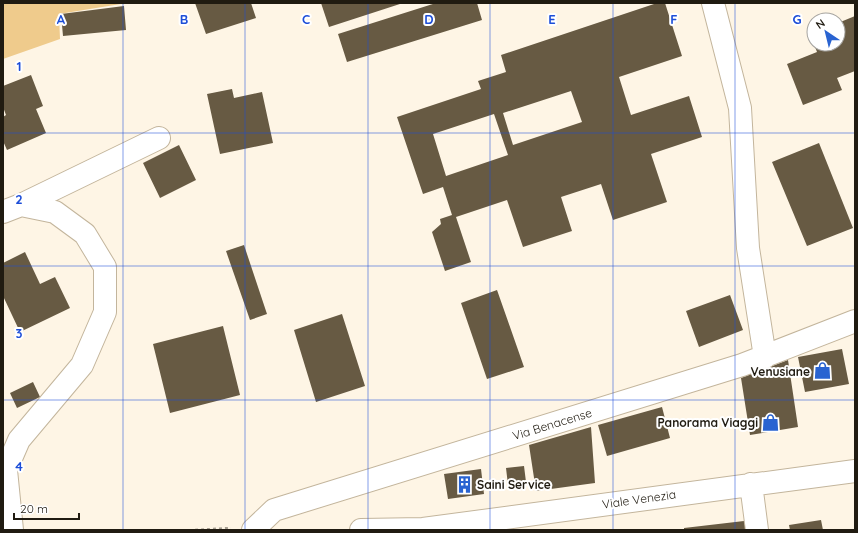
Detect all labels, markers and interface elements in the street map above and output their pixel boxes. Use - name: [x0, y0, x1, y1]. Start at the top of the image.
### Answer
- text: A: [57, 11, 66, 27]
- text: B: [180, 11, 188, 27]
- text: C: [302, 11, 310, 27]
- text: D: [424, 11, 434, 27]
- text: E: [548, 11, 556, 27]
- text: F: [670, 11, 678, 27]
- text: G: [792, 11, 802, 27]
- north arrow: [806, 12, 846, 52]
- text: N: [813, 16, 828, 32]
- text: 1: [16, 58, 22, 74]
- text: 2: [15, 191, 23, 207]
- text: 3: [16, 325, 23, 341]
- shop icon: Venusiane: [813, 361, 833, 381]
- place label: Venusiane: [750, 364, 810, 379]
- street label: Via Benacense: [510, 405, 594, 443]
- shop icon: Panorama Viaggi: [761, 412, 781, 432]
- place label: Panorama Viaggi: [657, 415, 758, 430]
- text: 4: [15, 458, 23, 474]
- building icon: Saini Service: [454, 474, 474, 494]
- place label: Saini Service: [477, 477, 551, 492]
- street label: Viale Venezia: [601, 486, 677, 512]
- scale bar: [14, 495, 79, 521]
- text: 20 m: [20, 501, 48, 516]

